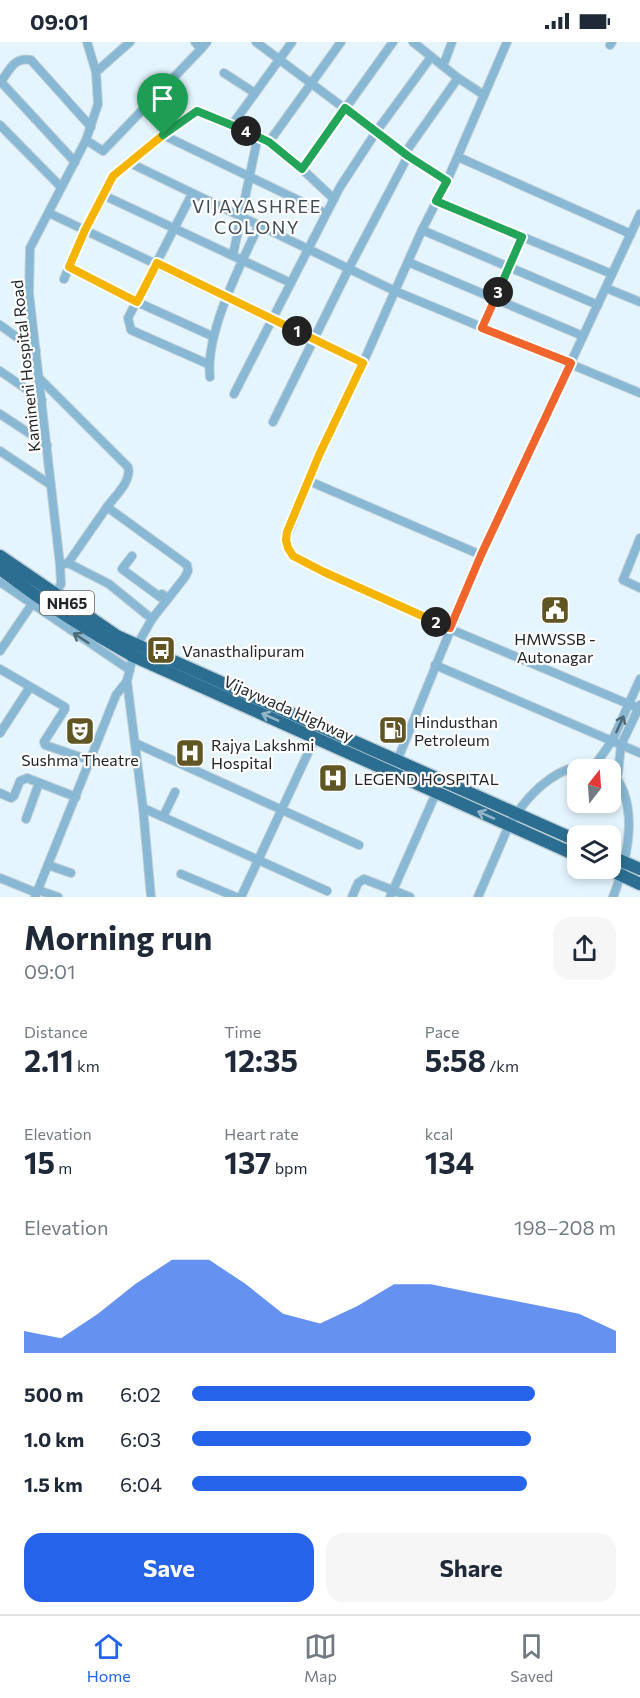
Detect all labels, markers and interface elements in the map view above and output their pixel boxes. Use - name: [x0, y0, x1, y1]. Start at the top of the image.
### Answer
- text: 09:01: [30, 8, 89, 35]
- pin: [137, 73, 188, 135]
- icon: arrive: [146, 82, 179, 115]
- pin: 4: [231, 116, 261, 146]
- text: 4: [241, 121, 251, 140]
- district label: VIJAYASHREE COLONY: [192, 195, 322, 238]
- pin: 3: [483, 277, 513, 307]
- street label: Kamineni Hospital Road: [7, 279, 43, 453]
- text: 3: [493, 282, 503, 301]
- pin: 1: [282, 316, 312, 346]
- text: 1: [293, 321, 301, 340]
- road number: NH65: [40, 591, 94, 615]
- public building icon: HMWSSB - Autonagar: [539, 594, 571, 626]
- pin: 2: [421, 607, 451, 637]
- text: 2: [431, 612, 441, 631]
- place label: HMWSSB - Autonagar: [514, 629, 596, 666]
- one-way arrow: [72, 631, 89, 644]
- bus stop icon: Vanasthalipuram: [145, 634, 177, 666]
- place label: Vanasthalipuram: [182, 641, 305, 660]
- street label: Vijaywada Highway: [221, 671, 357, 745]
- one-way arrow: [261, 711, 279, 723]
- place label: Hindusthan Petroleum: [414, 712, 498, 749]
- fuel station icon: Hindusthan Petroleum: [377, 714, 409, 746]
- theatre icon: Sushma Theatre: [64, 715, 96, 747]
- one-way arrow: [615, 715, 626, 733]
- place label: Rajya Lakshmi Hospital: [211, 735, 314, 772]
- hospital icon: Rajya Lakshmi Hospital: [174, 737, 206, 769]
- place label: Sushma Theatre: [21, 750, 139, 769]
- north arrow: [567, 759, 621, 813]
- map controls: [567, 759, 621, 879]
- hospital icon: LEGEND HOSPITAL: [317, 762, 349, 794]
- place label: LEGEND HOSPITAL: [354, 769, 499, 788]
- one-way arrow: [477, 809, 495, 820]
- button: layers: [567, 825, 621, 879]
- text: Morning run: [24, 916, 212, 957]
- button: share: [553, 917, 616, 980]
- text: 09:01: [24, 959, 76, 983]
- text: Distance: [24, 1022, 88, 1041]
- text: Time: [224, 1022, 261, 1041]
- text: Pace: [425, 1022, 459, 1041]
- text: 2.11: [24, 1041, 74, 1078]
- text: 12:35: [224, 1041, 298, 1078]
- text: 5:58: [425, 1041, 486, 1078]
- text: km: [74, 1056, 100, 1075]
- text: /km: [486, 1056, 519, 1075]
- text: Elevation: [24, 1124, 92, 1143]
- text: Heart rate: [224, 1124, 299, 1143]
- text: kcal: [425, 1124, 453, 1143]
- text: 15: [24, 1143, 55, 1180]
- text: 137: [224, 1143, 272, 1180]
- text: 134: [425, 1143, 474, 1180]
- text: m: [55, 1158, 72, 1177]
- text: bpm: [272, 1158, 308, 1177]
- text: Elevation: [24, 1215, 109, 1239]
- text: 198–208 m: [514, 1215, 616, 1239]
- text: 500 m: [24, 1382, 84, 1406]
- text: 6:02: [120, 1382, 161, 1406]
- text: 1.0 km: [24, 1427, 84, 1451]
- text: 6:03: [120, 1427, 161, 1451]
- text: 1.5 km: [24, 1472, 83, 1496]
- text: 6:04: [120, 1472, 162, 1496]
- button: Save: [24, 1533, 314, 1602]
- button: Share: [326, 1533, 616, 1602]
- tab: Home: [87, 1630, 131, 1685]
- tab: Map: [304, 1630, 337, 1685]
- tab: Saved: [510, 1630, 553, 1685]

